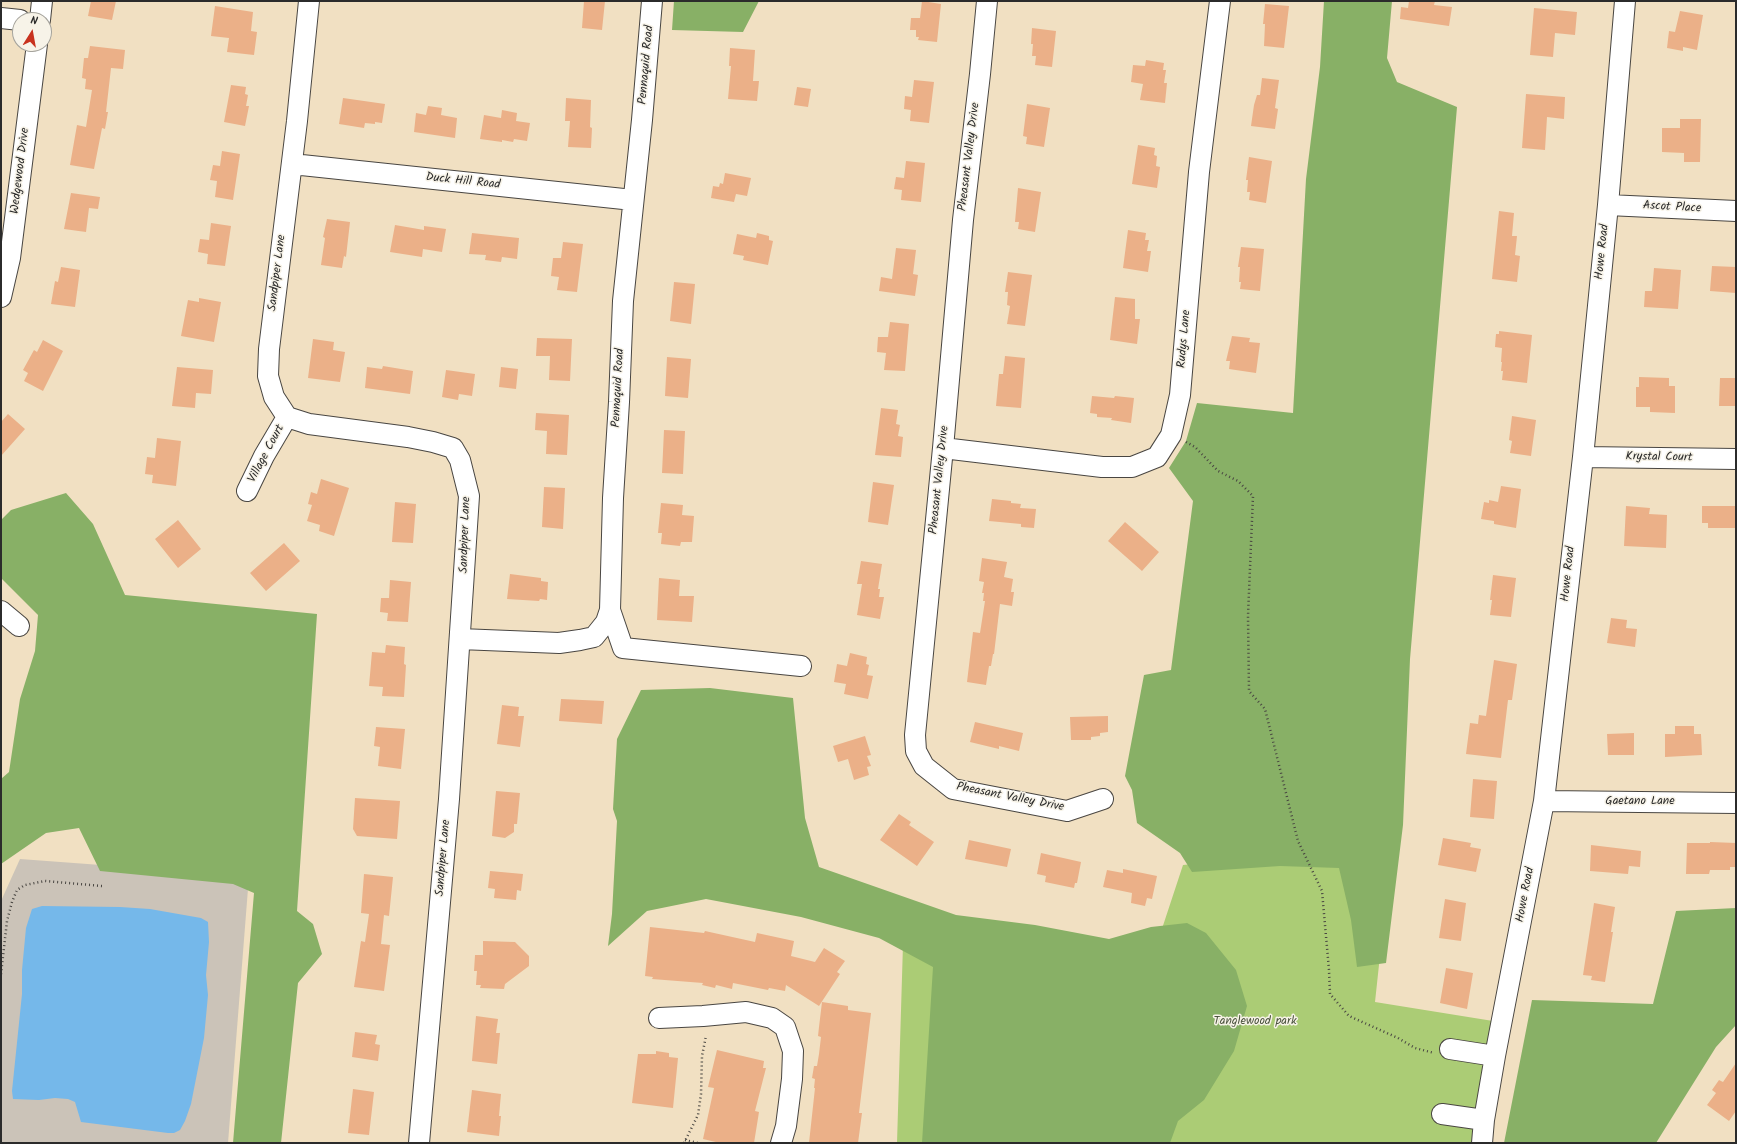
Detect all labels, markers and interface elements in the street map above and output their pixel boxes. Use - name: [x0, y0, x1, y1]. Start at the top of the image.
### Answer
- north arrow: [12, 12, 52, 52]
- text: N: [29, 12, 39, 31]
- street label: Pennaquid Road: [636, 25, 658, 105]
- street label: Pheasant Valley Drive: [956, 102, 984, 212]
- street label: Wedgewood Drive: [9, 127, 33, 215]
- street label: Duck Hill Road: [425, 171, 501, 193]
- street label: Ascot Place: [1642, 199, 1702, 217]
- street label: Howe Road: [1593, 223, 1613, 281]
- street label: Sandpiper Lane: [266, 234, 290, 312]
- street label: Rudys Lane: [1175, 309, 1195, 369]
- street label: Pennaquid Road: [610, 348, 628, 428]
- street label: Village Court: [246, 423, 288, 485]
- street label: Pheasant Valley Drive: [927, 425, 953, 535]
- street label: Krystal Court: [1625, 450, 1693, 466]
- street label: Sandpiper Lane: [457, 496, 475, 574]
- street label: Howe Road: [1559, 545, 1579, 603]
- street label: Pheasant Valley Drive: [955, 781, 1065, 815]
- street label: Gaetano Lane: [1605, 795, 1675, 809]
- street label: Sandpiper Lane: [433, 819, 455, 897]
- street label: Howe Road: [1514, 866, 1538, 924]
- park label: Tanglewood park: [1213, 1015, 1297, 1029]

